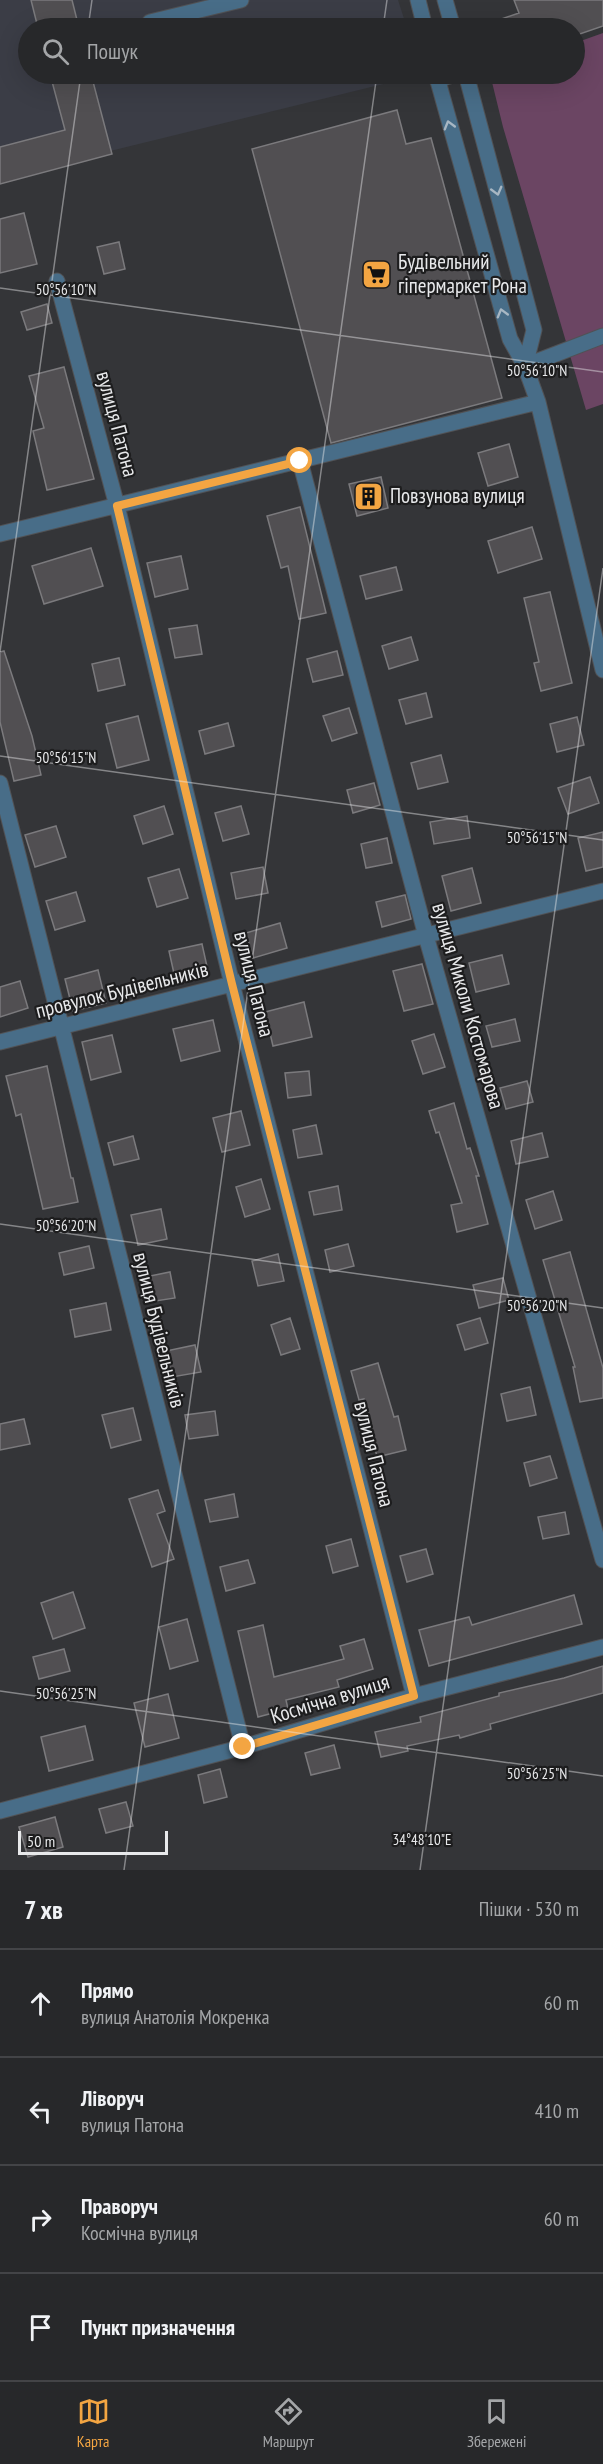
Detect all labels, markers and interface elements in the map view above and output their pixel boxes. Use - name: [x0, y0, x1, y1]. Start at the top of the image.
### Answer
- search box: [18, 18, 585, 84]
- icon: search: [39, 35, 72, 68]
- text: Пошук: [87, 37, 138, 65]
- one-way arrow: [444, 120, 456, 131]
- one-way arrow: [490, 185, 502, 196]
- place label: Будівельний гіпермаркет Рона: [398, 248, 527, 299]
- supermarket icon: Будівельний гіпермаркет Рона: [361, 258, 393, 290]
- text: 50°56'10"N: [36, 280, 96, 299]
- one-way arrow: [497, 308, 509, 318]
- text: 50°56'10"N: [507, 361, 567, 380]
- street label: вулиця Патона: [90, 368, 145, 480]
- route start: [286, 447, 312, 473]
- building icon: Повзунова вулиця: [353, 480, 385, 512]
- place label: Повзунова вулиця: [390, 482, 525, 509]
- text: 50°56'15"N: [36, 748, 96, 767]
- text: 50°56'15"N: [507, 828, 567, 847]
- street label: вулиця Миколи Костомарова: [426, 900, 511, 1112]
- street label: вулиця Патона: [228, 928, 281, 1040]
- street label: провулок Будівельників: [33, 955, 211, 1024]
- text: 50°56'20"N: [36, 1216, 96, 1235]
- street label: вулиця Будівельників: [127, 1249, 192, 1410]
- text: 50°56'20"N: [507, 1296, 567, 1315]
- street label: вулиця Патона: [348, 1398, 401, 1510]
- street label: Космічна вулиця: [267, 1668, 393, 1729]
- text: 50°56'25"N: [36, 1684, 96, 1703]
- route end: [229, 1733, 255, 1759]
- text: 50°56'25"N: [507, 1764, 567, 1783]
- scale bar: [18, 1828, 168, 1856]
- text: 34°48'10"E: [392, 1830, 452, 1849]
- text: 50 m: [27, 1831, 55, 1851]
- text: 7 хв: [24, 1893, 63, 1926]
- text: Пішки · 530 m: [479, 1896, 579, 1922]
- text: Прямо: [81, 1976, 134, 2004]
- icon: ahead: [24, 1987, 57, 2020]
- text: 60 m: [544, 1990, 579, 2016]
- text: вулиця Анатолія Мокренка: [81, 2004, 269, 2030]
- text: Ліворуч: [81, 2084, 144, 2112]
- icon: left: [24, 2095, 57, 2128]
- text: 410 m: [535, 2098, 579, 2124]
- text: вулиця Патона: [81, 2112, 184, 2138]
- text: Праворуч: [81, 2192, 158, 2220]
- icon: right: [24, 2203, 57, 2236]
- text: 60 m: [544, 2206, 579, 2232]
- text: Космічна вулиця: [81, 2220, 198, 2246]
- icon: arrive: [24, 2311, 57, 2344]
- text: Пункт призначення: [81, 2313, 235, 2341]
- tab: Карта: [77, 2395, 110, 2451]
- tab: Маршрут: [263, 2395, 314, 2451]
- tab: Збережені: [467, 2395, 526, 2451]

